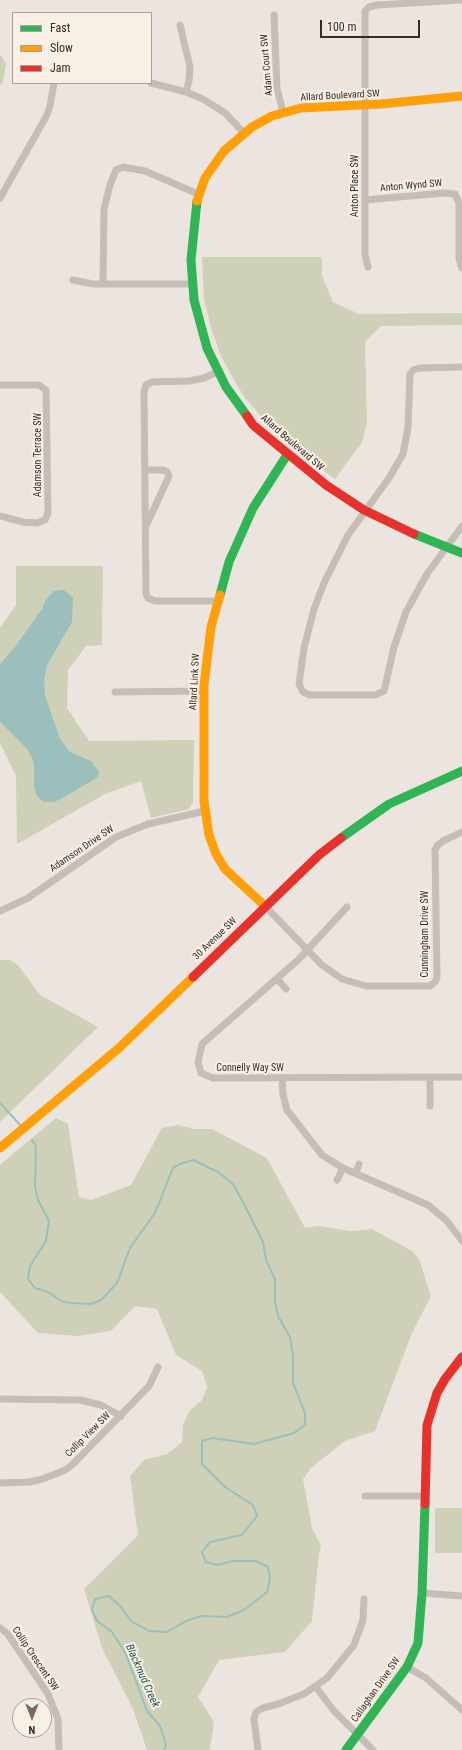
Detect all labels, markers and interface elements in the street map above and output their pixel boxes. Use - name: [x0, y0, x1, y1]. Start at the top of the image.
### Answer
- legend: [12, 12, 152, 84]
- scale bar: [322, 12, 422, 38]
- text: 100 m: [327, 20, 357, 34]
- text: Fast: [50, 21, 70, 35]
- street label: Adam Court SW: [258, 33, 276, 97]
- text: Slow: [50, 41, 73, 55]
- text: Jam: [50, 61, 71, 75]
- street label: Allard Boulevard SW: [300, 88, 380, 104]
- street label: Anton Place SW: [349, 155, 361, 217]
- street label: Anton Wynd SW: [379, 177, 443, 195]
- street label: Allard Boulevard SW: [258, 412, 326, 474]
- street label: Adamson Terrace SW: [32, 413, 44, 497]
- street label: Allard Link SW: [188, 653, 202, 711]
- street label: Adamson Drive SW: [48, 823, 116, 875]
- street label: Cunningham Drive SW: [419, 891, 431, 977]
- street label: 30 Avenue SW: [191, 915, 239, 963]
- street label: Connelly Way SW: [216, 1062, 284, 1074]
- street label: Collip View SW: [63, 1410, 113, 1460]
- street label: Collip Crescent SW: [9, 1625, 61, 1693]
- water label: Blackmud Creek: [122, 1642, 162, 1710]
- street label: Callaghan Drive SW: [349, 1655, 403, 1725]
- north arrow: [12, 1698, 52, 1738]
- text: N: [29, 1723, 35, 1736]

